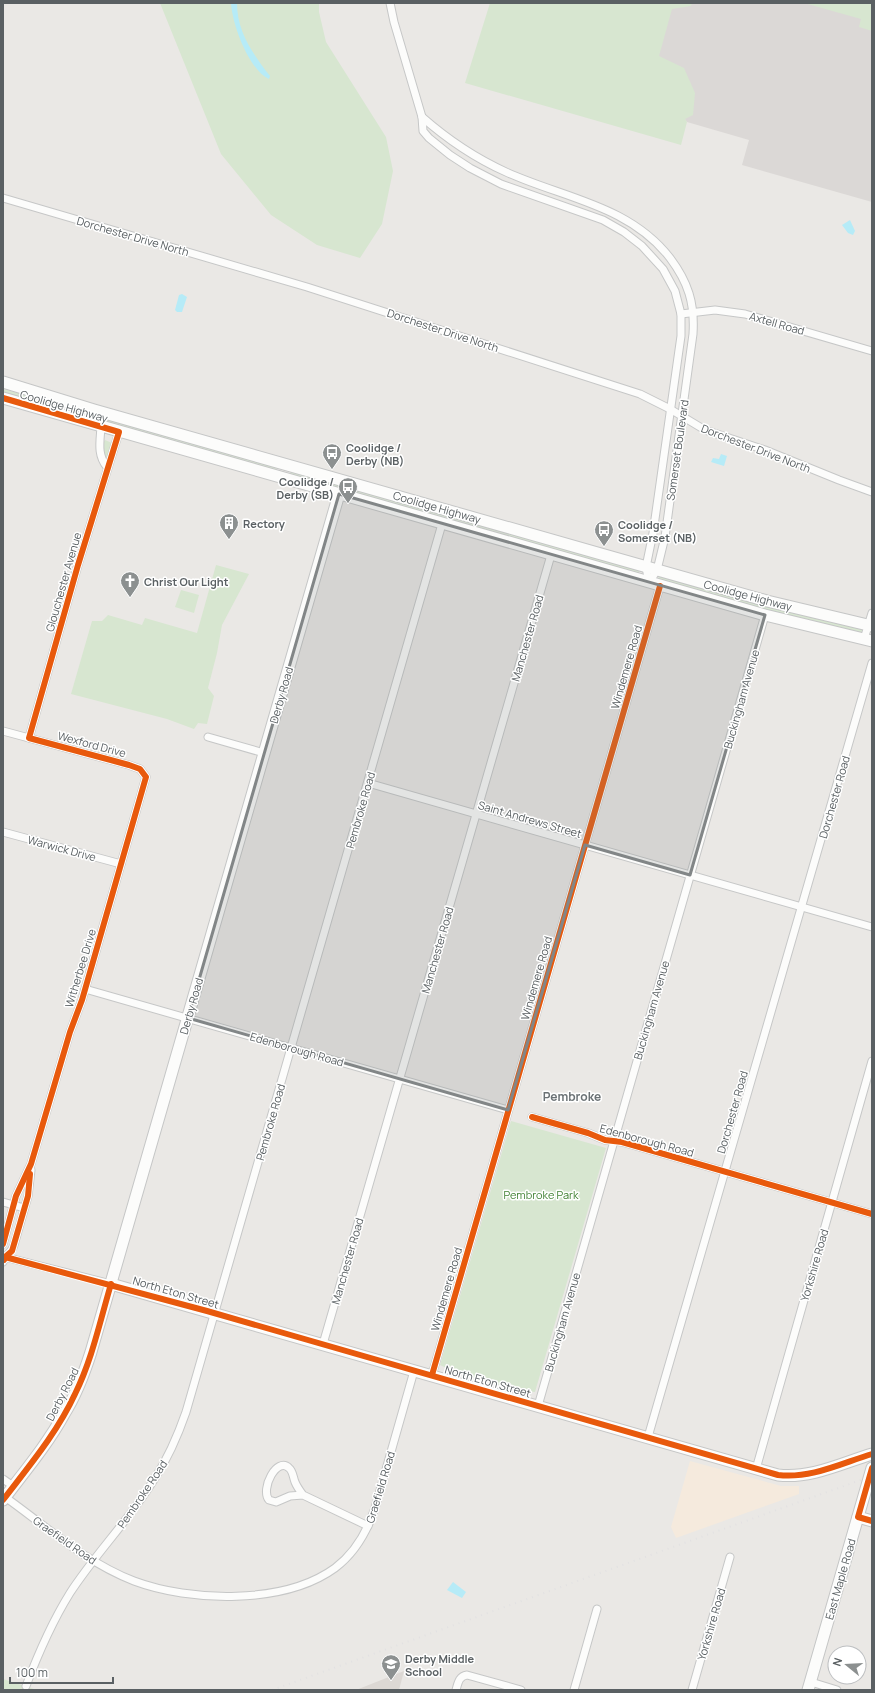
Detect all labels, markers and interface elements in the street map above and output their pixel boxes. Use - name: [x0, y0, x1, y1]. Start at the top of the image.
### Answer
- street label: Dorchester Drive North: [75, 213, 191, 259]
- street label: Dorchester Drive North: [385, 305, 501, 355]
- street label: Axtell Road: [748, 308, 806, 338]
- street label: Coolidge Highway: [18, 386, 110, 426]
- street label: Somerset Boulevard: [662, 399, 692, 501]
- street label: Dorchester Drive North: [699, 420, 813, 476]
- place label: Coolidge / Derby (NB): [346, 440, 404, 468]
- bus stop icon: Coolidge / Derby (NB): [321, 442, 343, 470]
- place label: Coolidge / Derby (SB): [277, 474, 334, 502]
- bus stop icon: Coolidge / Derby (SB): [337, 476, 359, 504]
- street label: Coolidge Highway: [391, 487, 483, 527]
- building icon: Rectory: [218, 512, 240, 540]
- place label: Rectory: [243, 516, 286, 531]
- place label: Coolidge / Somerset (NB): [618, 517, 697, 545]
- bus stop icon: Coolidge / Somerset (NB): [593, 519, 615, 547]
- street label: Glouchester Avenue: [42, 530, 85, 633]
- church icon: Christ Our Light: [119, 570, 141, 598]
- place label: Christ Our Light: [144, 574, 229, 589]
- street label: Coolidge Highway: [702, 576, 794, 614]
- street label: Manchester Road: [507, 593, 547, 683]
- street label: Windemere Road: [607, 624, 645, 710]
- street label: Buckingham Avenue: [720, 647, 762, 750]
- street label: Derby Road: [266, 665, 296, 725]
- street label: Wexford Drive: [56, 728, 128, 760]
- street label: Dorchester Road: [815, 754, 853, 840]
- street label: Pembroke Road: [342, 770, 378, 850]
- street label: Saint Andrews Street: [476, 797, 584, 841]
- street label: Warwick Drive: [26, 832, 98, 864]
- street label: Manchester Road: [417, 905, 457, 995]
- street label: Witherbee Drive: [61, 926, 99, 1009]
- street label: Windemere Road: [517, 935, 555, 1021]
- street label: Buckingham Avenue: [630, 958, 672, 1061]
- street label: Derby Road: [176, 976, 206, 1036]
- street label: Edenborough Road: [248, 1028, 346, 1070]
- street label: Dorchester Road: [713, 1069, 751, 1155]
- street label: Pembroke Road: [252, 1082, 288, 1162]
- district label: Pembroke: [543, 1088, 601, 1105]
- street label: Edenborough Road: [598, 1120, 696, 1160]
- park label: Pembroke Park: [504, 1187, 579, 1202]
- street label: Manchester Road: [327, 1216, 367, 1306]
- street label: Yorkshire Road: [797, 1227, 831, 1303]
- street label: Windemere Road: [427, 1246, 465, 1332]
- street label: Buckingham Avenue: [541, 1270, 583, 1373]
- street label: North Eton Street: [131, 1273, 221, 1311]
- street label: North Eton Street: [443, 1362, 533, 1400]
- street label: Derby Road: [42, 1365, 82, 1423]
- street label: Graefield Road: [362, 1449, 398, 1525]
- street label: Pembroke Road: [114, 1457, 170, 1531]
- street label: Graefield Road: [30, 1512, 100, 1568]
- street label: East Maple Road: [821, 1537, 859, 1621]
- street label: Yorkshire Road: [694, 1586, 728, 1662]
- north arrow: [827, 1645, 867, 1685]
- place label: Derby Middle School: [405, 1651, 475, 1679]
- school or university icon: Derby Middle School: [380, 1653, 402, 1681]
- text: N: [829, 1656, 845, 1668]
- scale bar: [10, 1659, 113, 1685]
- text: 100 m: [16, 1664, 48, 1681]

